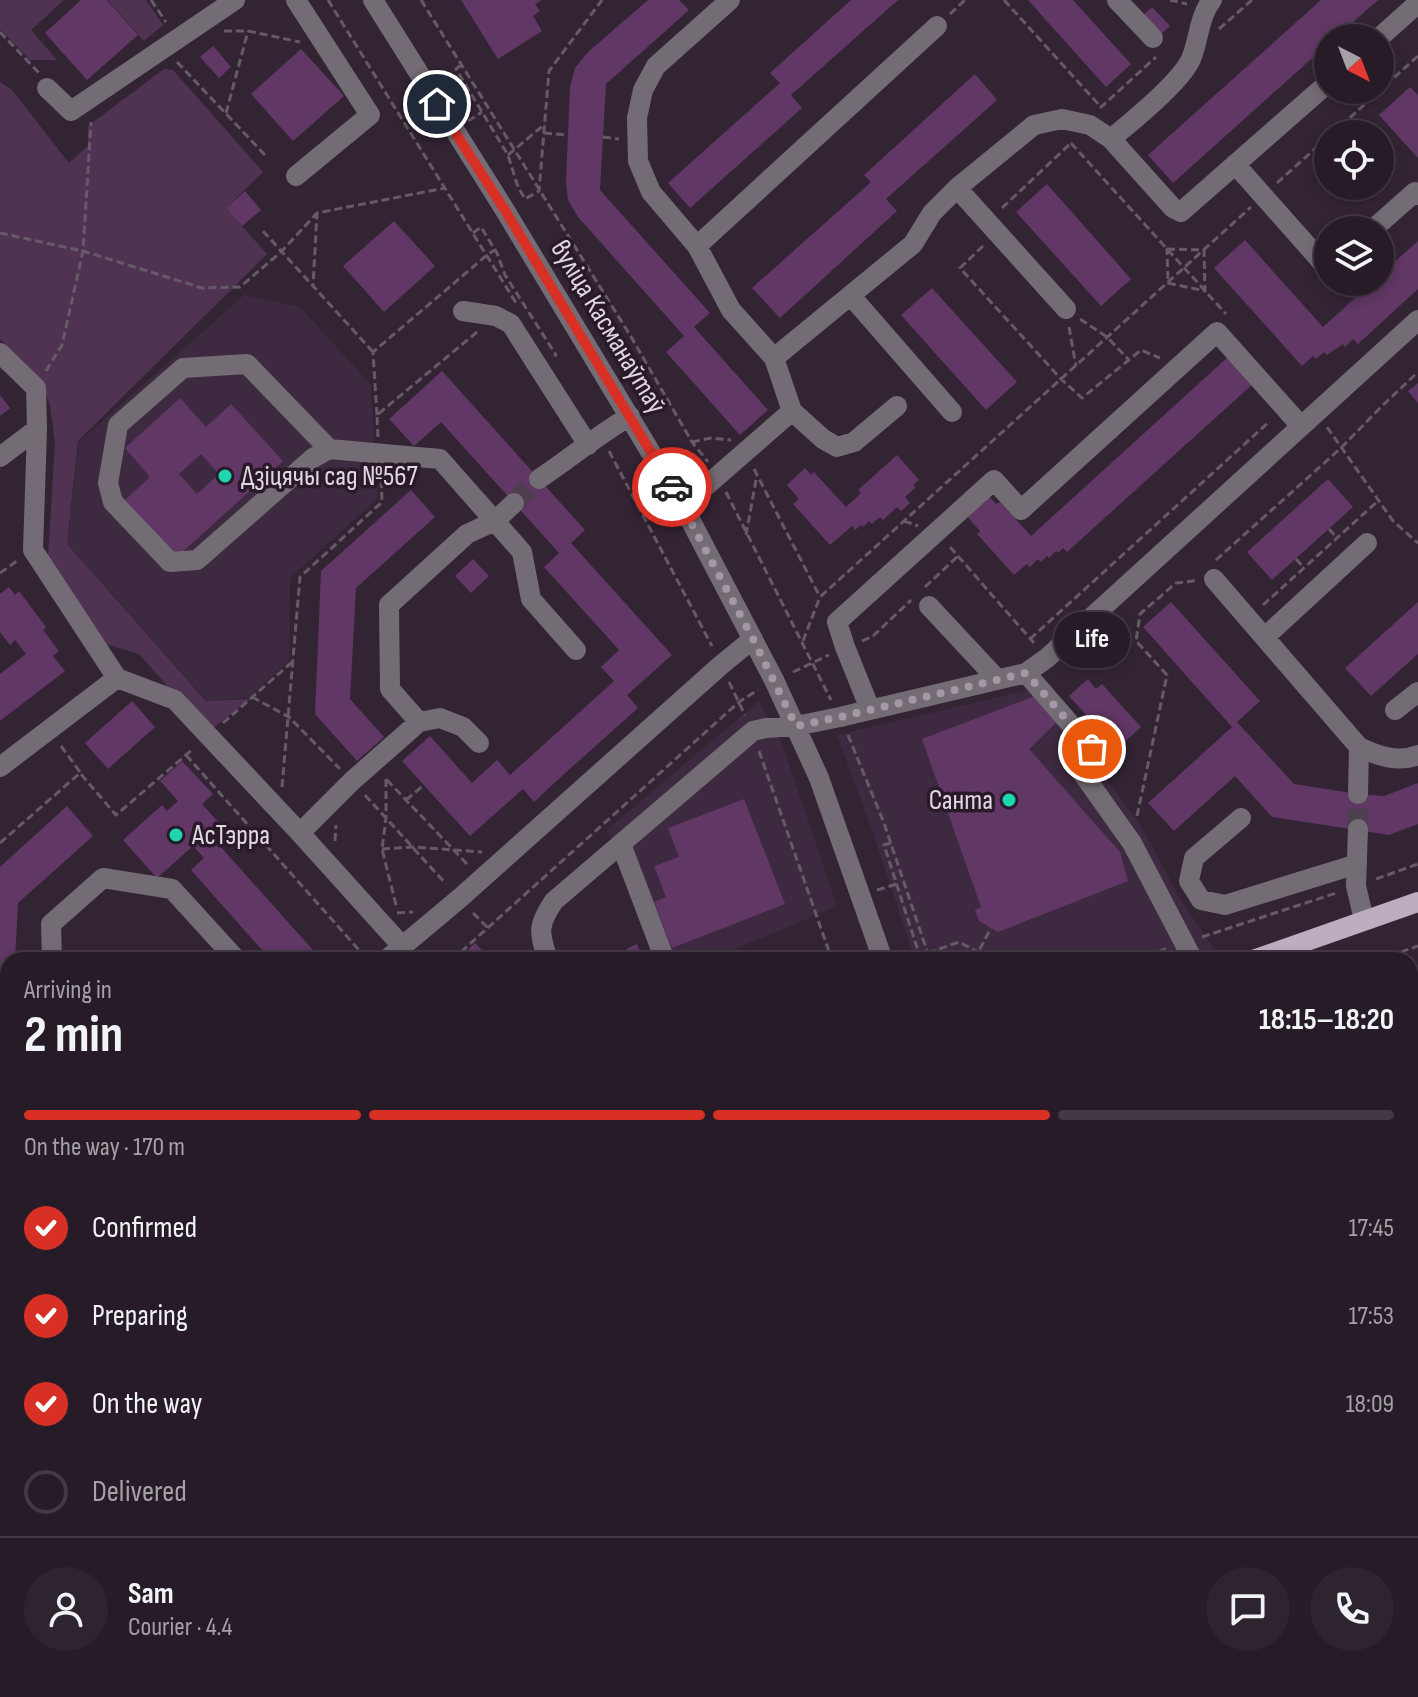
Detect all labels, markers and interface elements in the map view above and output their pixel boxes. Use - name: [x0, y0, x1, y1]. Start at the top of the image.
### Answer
- north arrow: [1314, 24, 1394, 104]
- map controls: [1314, 24, 1394, 296]
- pin: [403, 70, 471, 138]
- icon: home: [415, 82, 459, 126]
- button: locate: [1314, 120, 1394, 200]
- button: layers: [1314, 216, 1394, 296]
- street label: вуліца Касманаўтаў: [543, 234, 673, 420]
- courier: [632, 447, 712, 527]
- place label: Дзіцячы сад №567: [241, 460, 418, 493]
- icon: car: [650, 465, 694, 509]
- marker: Дзіцячы сад №567: [216, 467, 234, 485]
- callout: Life: [1054, 613, 1130, 669]
- text: Life: [1075, 624, 1109, 655]
- pin: [1058, 715, 1126, 783]
- icon: bag: [1070, 727, 1114, 771]
- place label: Санта: [929, 784, 993, 817]
- marker: Санта: [1000, 791, 1018, 809]
- place label: АсТэрра: [191, 819, 270, 852]
- marker: АсТэрра: [167, 826, 185, 844]
- text: Arriving in: [24, 975, 112, 1006]
- text: 18:15–18:20: [1259, 1002, 1394, 1038]
- text: 2 min: [24, 1004, 123, 1067]
- text: On the way · 170 m: [24, 1132, 185, 1163]
- icon: check: [24, 1206, 68, 1250]
- text: Confirmed: [92, 1210, 197, 1246]
- text: 17:45: [1348, 1213, 1394, 1244]
- icon: check: [24, 1294, 68, 1338]
- text: Preparing: [92, 1298, 188, 1334]
- text: 17:53: [1348, 1301, 1394, 1332]
- icon: check: [24, 1382, 68, 1426]
- text: On the way: [92, 1386, 202, 1422]
- text: 18:09: [1346, 1389, 1394, 1420]
- text: Delivered: [92, 1474, 187, 1510]
- button: person: [24, 1567, 108, 1651]
- button: chat: [1206, 1567, 1290, 1651]
- button: phone: [1310, 1567, 1394, 1651]
- text: Sam: [128, 1576, 174, 1612]
- text: Courier · 4.4: [128, 1612, 232, 1643]

